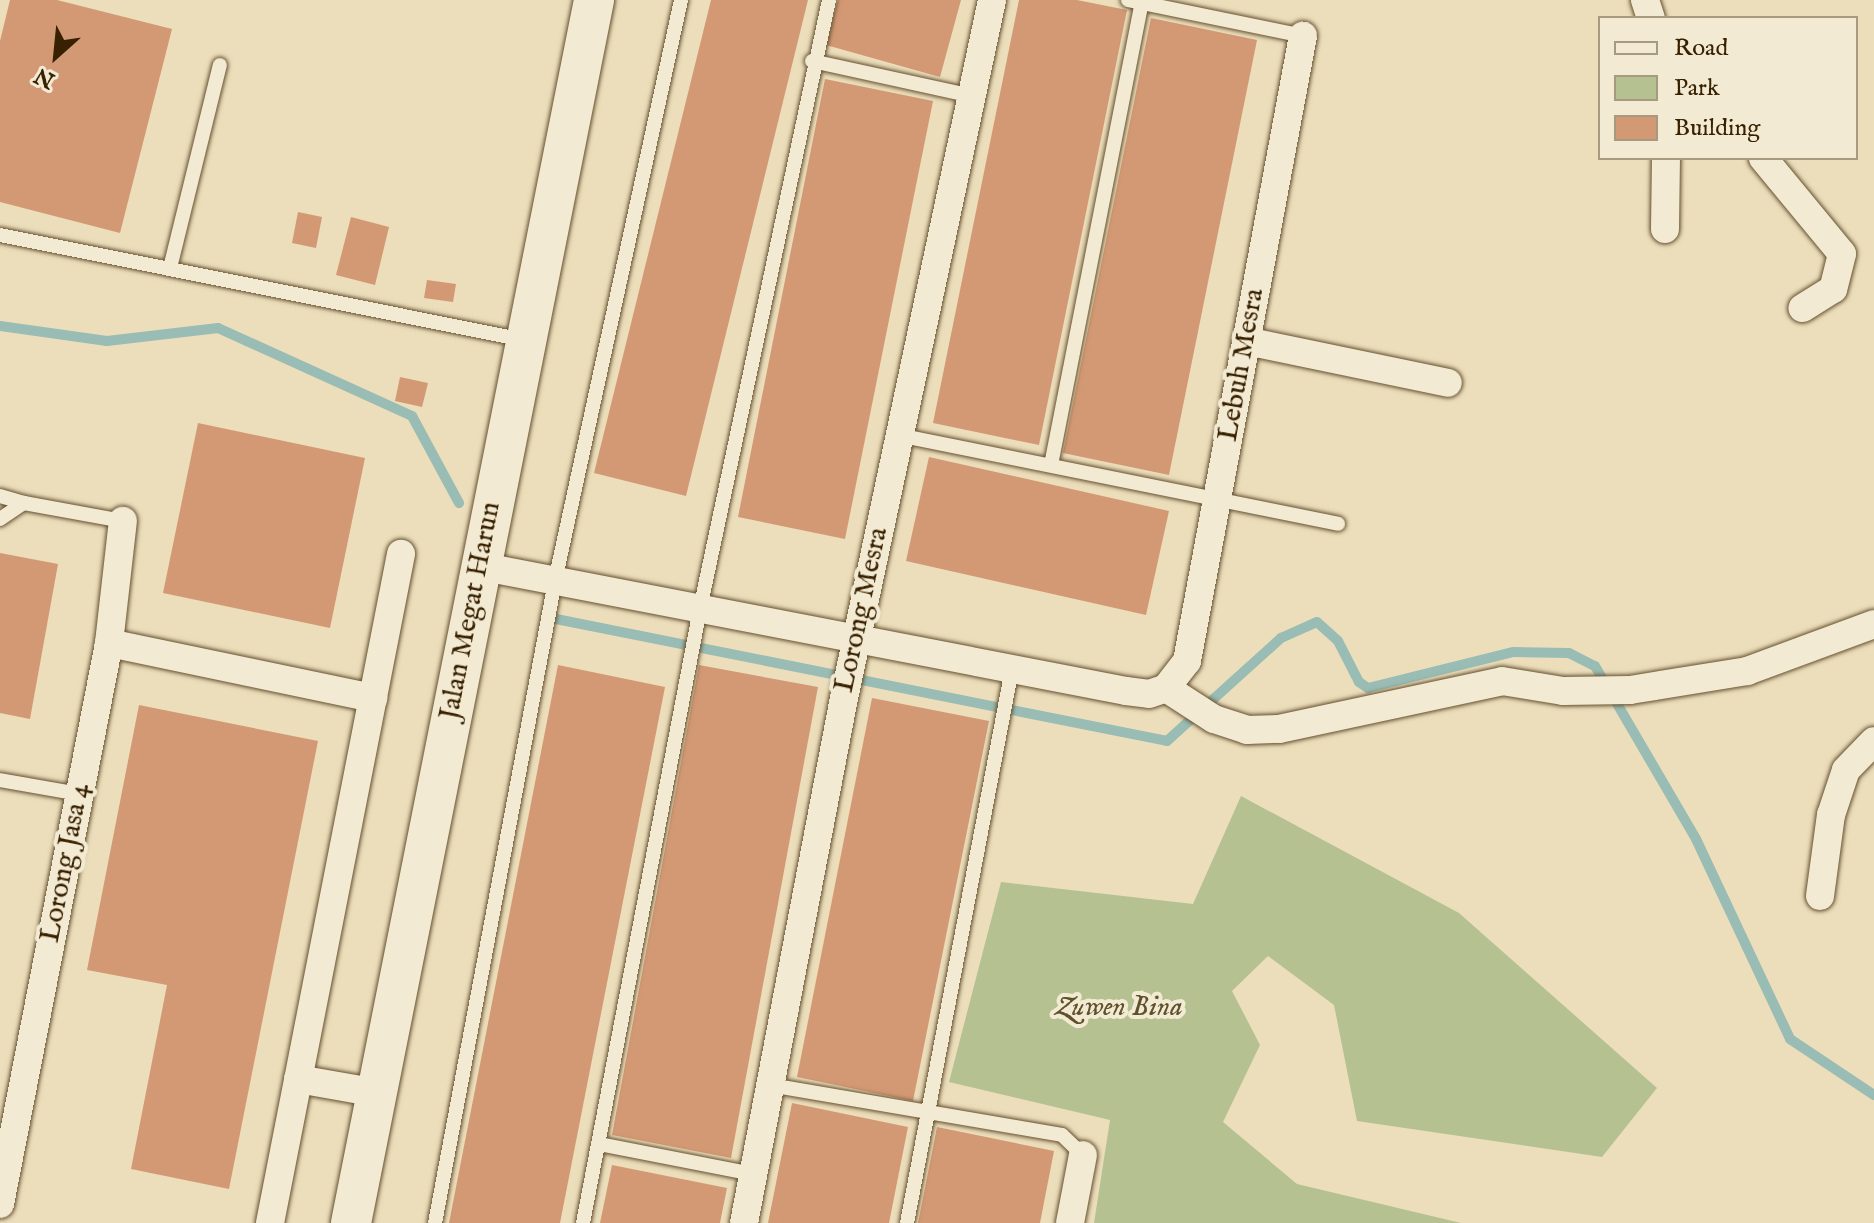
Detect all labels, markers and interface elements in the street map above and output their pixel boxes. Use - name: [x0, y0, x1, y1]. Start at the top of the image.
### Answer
- north arrow: [16, 16, 96, 96]
- legend: [1598, 16, 1858, 160]
- text: Road: [1674, 33, 1728, 64]
- text: N: [30, 61, 60, 94]
- text: Park: [1674, 73, 1720, 104]
- text: Building: [1674, 113, 1760, 144]
- street label: Lebuh Mesra: [1212, 286, 1272, 444]
- street label: Jalan Megat Harun: [433, 499, 509, 723]
- street label: Lorong Mesra: [828, 524, 896, 696]
- street label: Lorong Jasa 4: [34, 781, 98, 945]
- park label: Zuwen Bina: [1055, 991, 1183, 1025]

